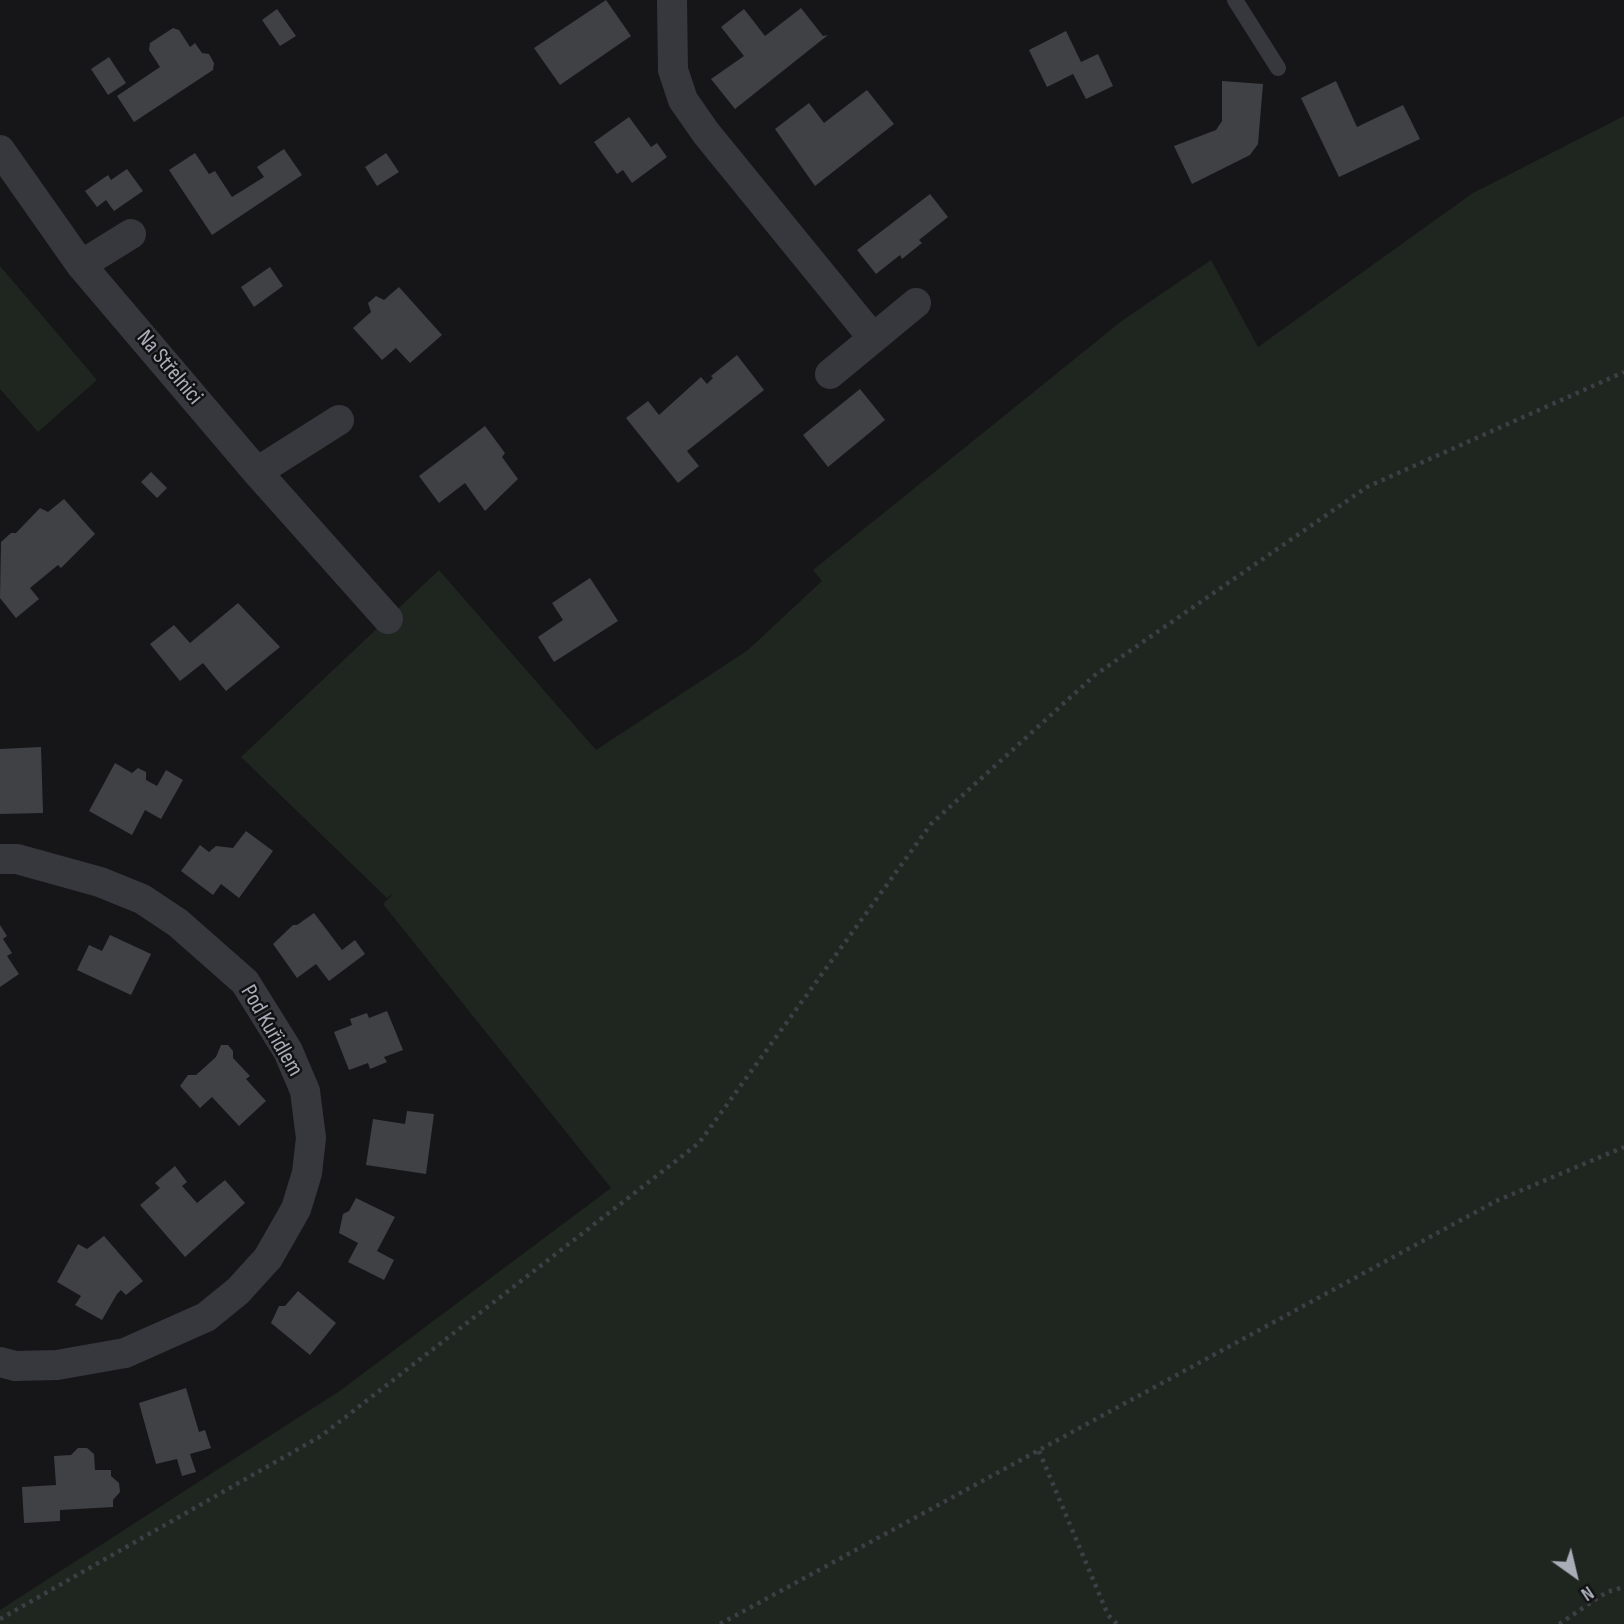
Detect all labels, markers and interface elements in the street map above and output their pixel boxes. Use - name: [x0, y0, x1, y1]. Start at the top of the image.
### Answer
- street label: Na Střelnici: [130, 325, 208, 411]
- street label: Pod Kuřidlem: [234, 980, 308, 1082]
- north arrow: [1540, 1540, 1610, 1610]
- text: N: [1576, 1580, 1598, 1605]

